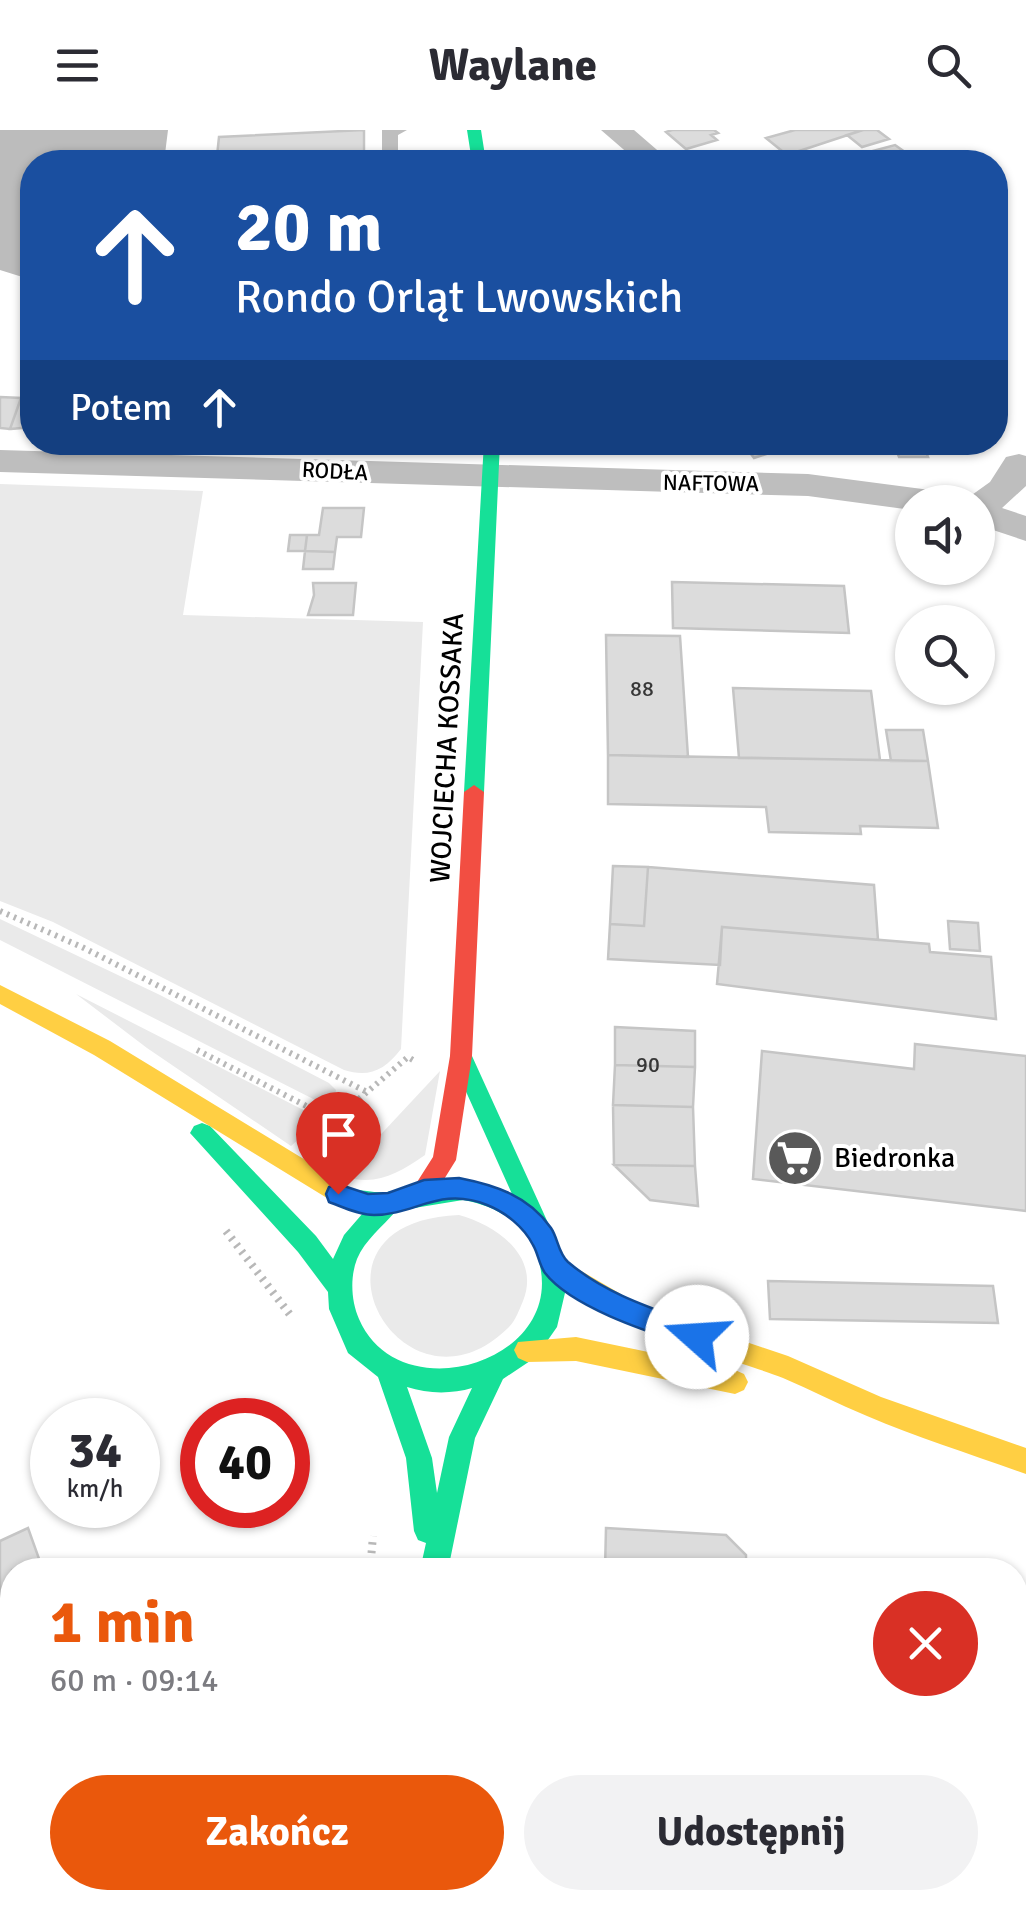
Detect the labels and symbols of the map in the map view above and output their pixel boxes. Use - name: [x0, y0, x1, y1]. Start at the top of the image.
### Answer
- street label: RODŁA: [301, 456, 369, 486]
- street label: NAFTOWA: [663, 469, 760, 497]
- street label: WOJCIECHA KOSSAKA: [423, 612, 471, 884]
- house number: 88: [630, 675, 654, 702]
- house number: 90: [636, 1051, 660, 1078]
- pin: [296, 1092, 381, 1195]
- supermarket icon: Biedronka: [765, 1128, 825, 1188]
- place label: Biedronka: [834, 1141, 955, 1175]
- position arrow: [645, 1285, 749, 1389]
- speed limit sign: 40: [180, 1398, 310, 1528]

